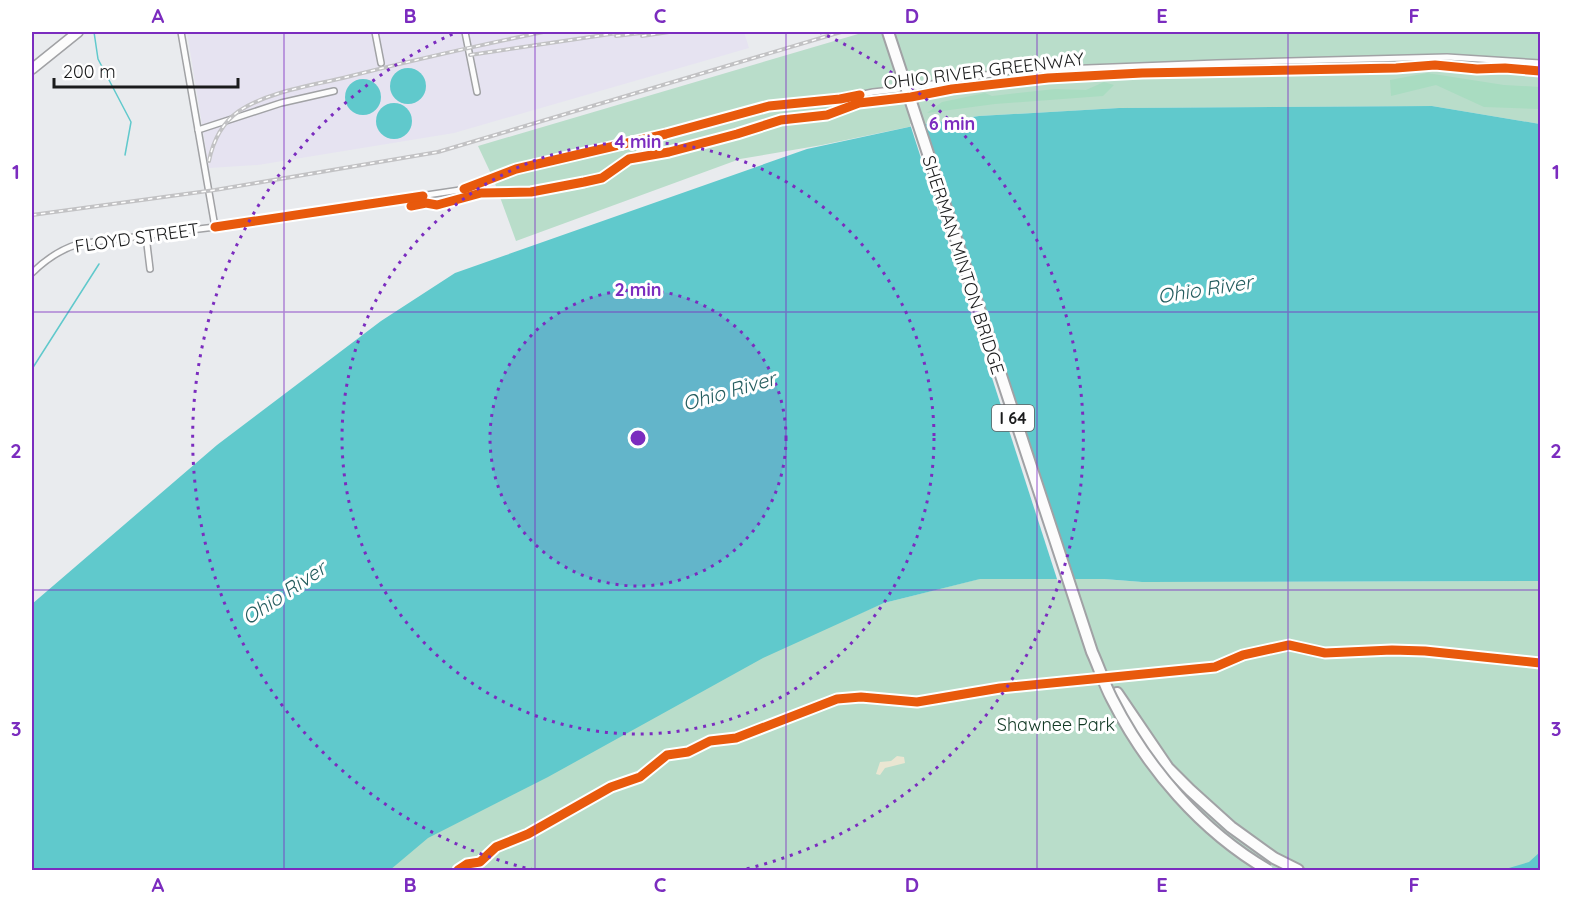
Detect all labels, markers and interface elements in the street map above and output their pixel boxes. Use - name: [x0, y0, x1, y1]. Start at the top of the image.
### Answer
- text: A: [152, 3, 165, 28]
- text: B: [403, 3, 417, 28]
- text: C: [654, 3, 667, 28]
- text: D: [905, 3, 919, 28]
- text: E: [1156, 3, 1168, 28]
- text: F: [1408, 3, 1420, 28]
- street label: OHIO RIVER GREENWAY: [882, 47, 1085, 94]
- scale bar: [54, 51, 238, 89]
- text: 200 m: [63, 60, 116, 83]
- text: 6 min: [929, 112, 975, 135]
- text: 4 min: [614, 130, 662, 153]
- street label: SHERMAN MINTON BRIDGE: [917, 153, 1010, 377]
- text: 1: [12, 159, 20, 184]
- text: 1: [1552, 159, 1560, 184]
- street label: FLOYD STREET: [73, 217, 201, 258]
- water label: Ohio River: [1156, 268, 1256, 308]
- text: 2 min: [615, 278, 661, 301]
- water label: Ohio River: [679, 365, 780, 416]
- road number: I 64: [992, 405, 1034, 431]
- centre of rings: [628, 428, 648, 448]
- text: 2: [10, 438, 22, 463]
- text: 2: [1550, 438, 1562, 463]
- water label: Ohio River: [237, 554, 332, 630]
- park label: Shawnee Park: [997, 713, 1115, 736]
- text: 3: [11, 716, 21, 741]
- text: 3: [1551, 716, 1561, 741]
- text: A: [152, 872, 165, 897]
- text: B: [403, 872, 417, 897]
- text: C: [654, 872, 667, 897]
- text: D: [905, 872, 919, 897]
- text: E: [1156, 872, 1168, 897]
- text: F: [1408, 872, 1420, 897]

